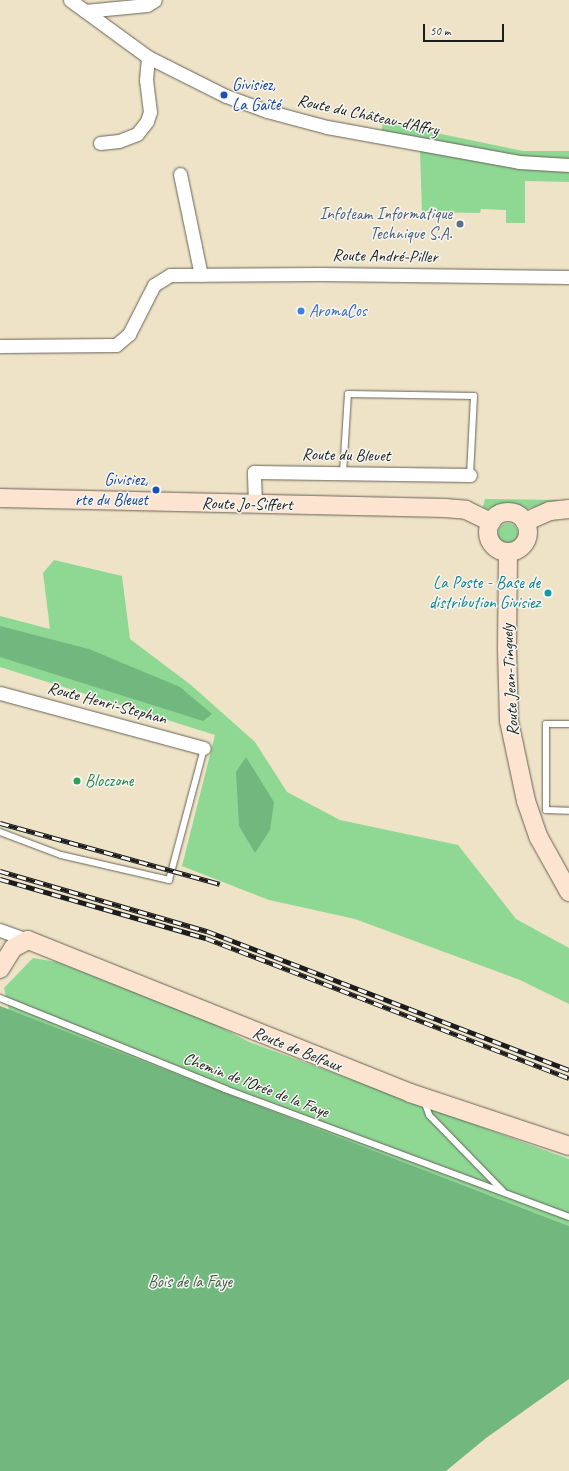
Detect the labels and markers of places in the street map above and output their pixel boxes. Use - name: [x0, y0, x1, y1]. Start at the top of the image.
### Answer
- place label: Givisiez, La Gaîté: [232, 75, 281, 115]
- marker: Givisiez, La Gaîté: [219, 90, 229, 100]
- place label: Infoteam Informatique Technique S.A.: [320, 204, 452, 244]
- marker: Infoteam Informatique Technique S.A.: [455, 219, 465, 229]
- place label: AromaCos: [309, 301, 367, 321]
- marker: AromaCos: [296, 306, 306, 316]
- place label: Givisiez, rte du Bleuet: [75, 470, 148, 510]
- marker: Givisiez, rte du Bleuet: [151, 485, 161, 495]
- place label: La Poste - Base de distribution Givisiez: [429, 573, 540, 613]
- marker: La Poste - Base de distribution Givisiez: [543, 588, 553, 598]
- place label: Bloczone: [85, 771, 133, 791]
- marker: Bloczone: [72, 776, 82, 786]

